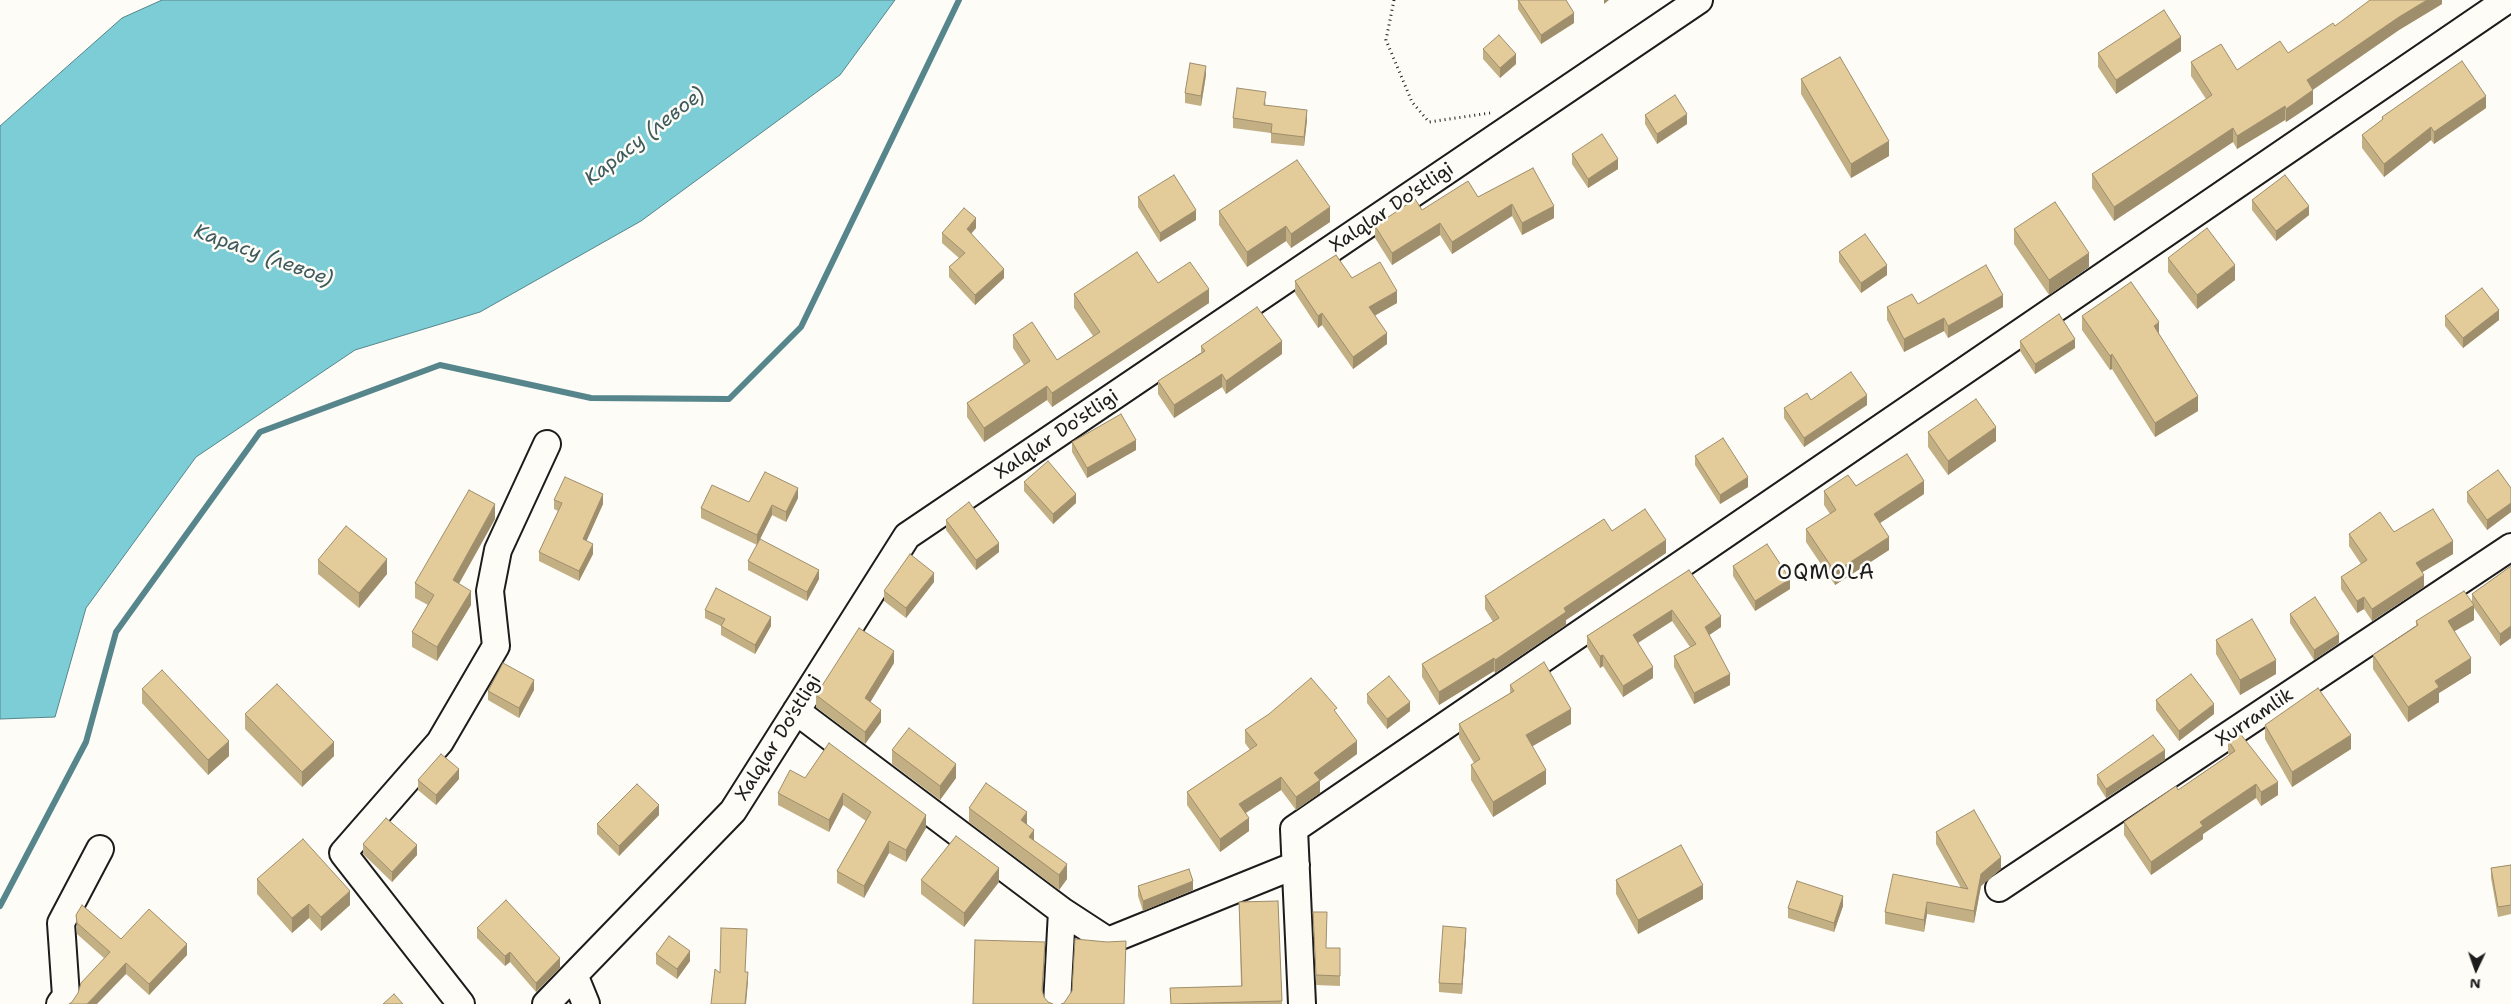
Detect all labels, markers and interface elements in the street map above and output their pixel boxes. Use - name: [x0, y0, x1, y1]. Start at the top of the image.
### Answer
- water label: Карасу (левое): [580, 83, 710, 191]
- street label: Xalqlar Do'stligi: [1326, 158, 1458, 258]
- water label: Карасу (левое): [190, 220, 336, 292]
- street label: Xalqlar Do'stligi: [991, 385, 1123, 485]
- district label: OQMOLA: [1776, 561, 1876, 587]
- street label: Xalqlar Do'stligi: [731, 671, 827, 805]
- street label: Xurramlik: [2212, 684, 2298, 752]
- north arrow: [2451, 944, 2501, 994]
- text: N: [2469, 975, 2481, 993]

